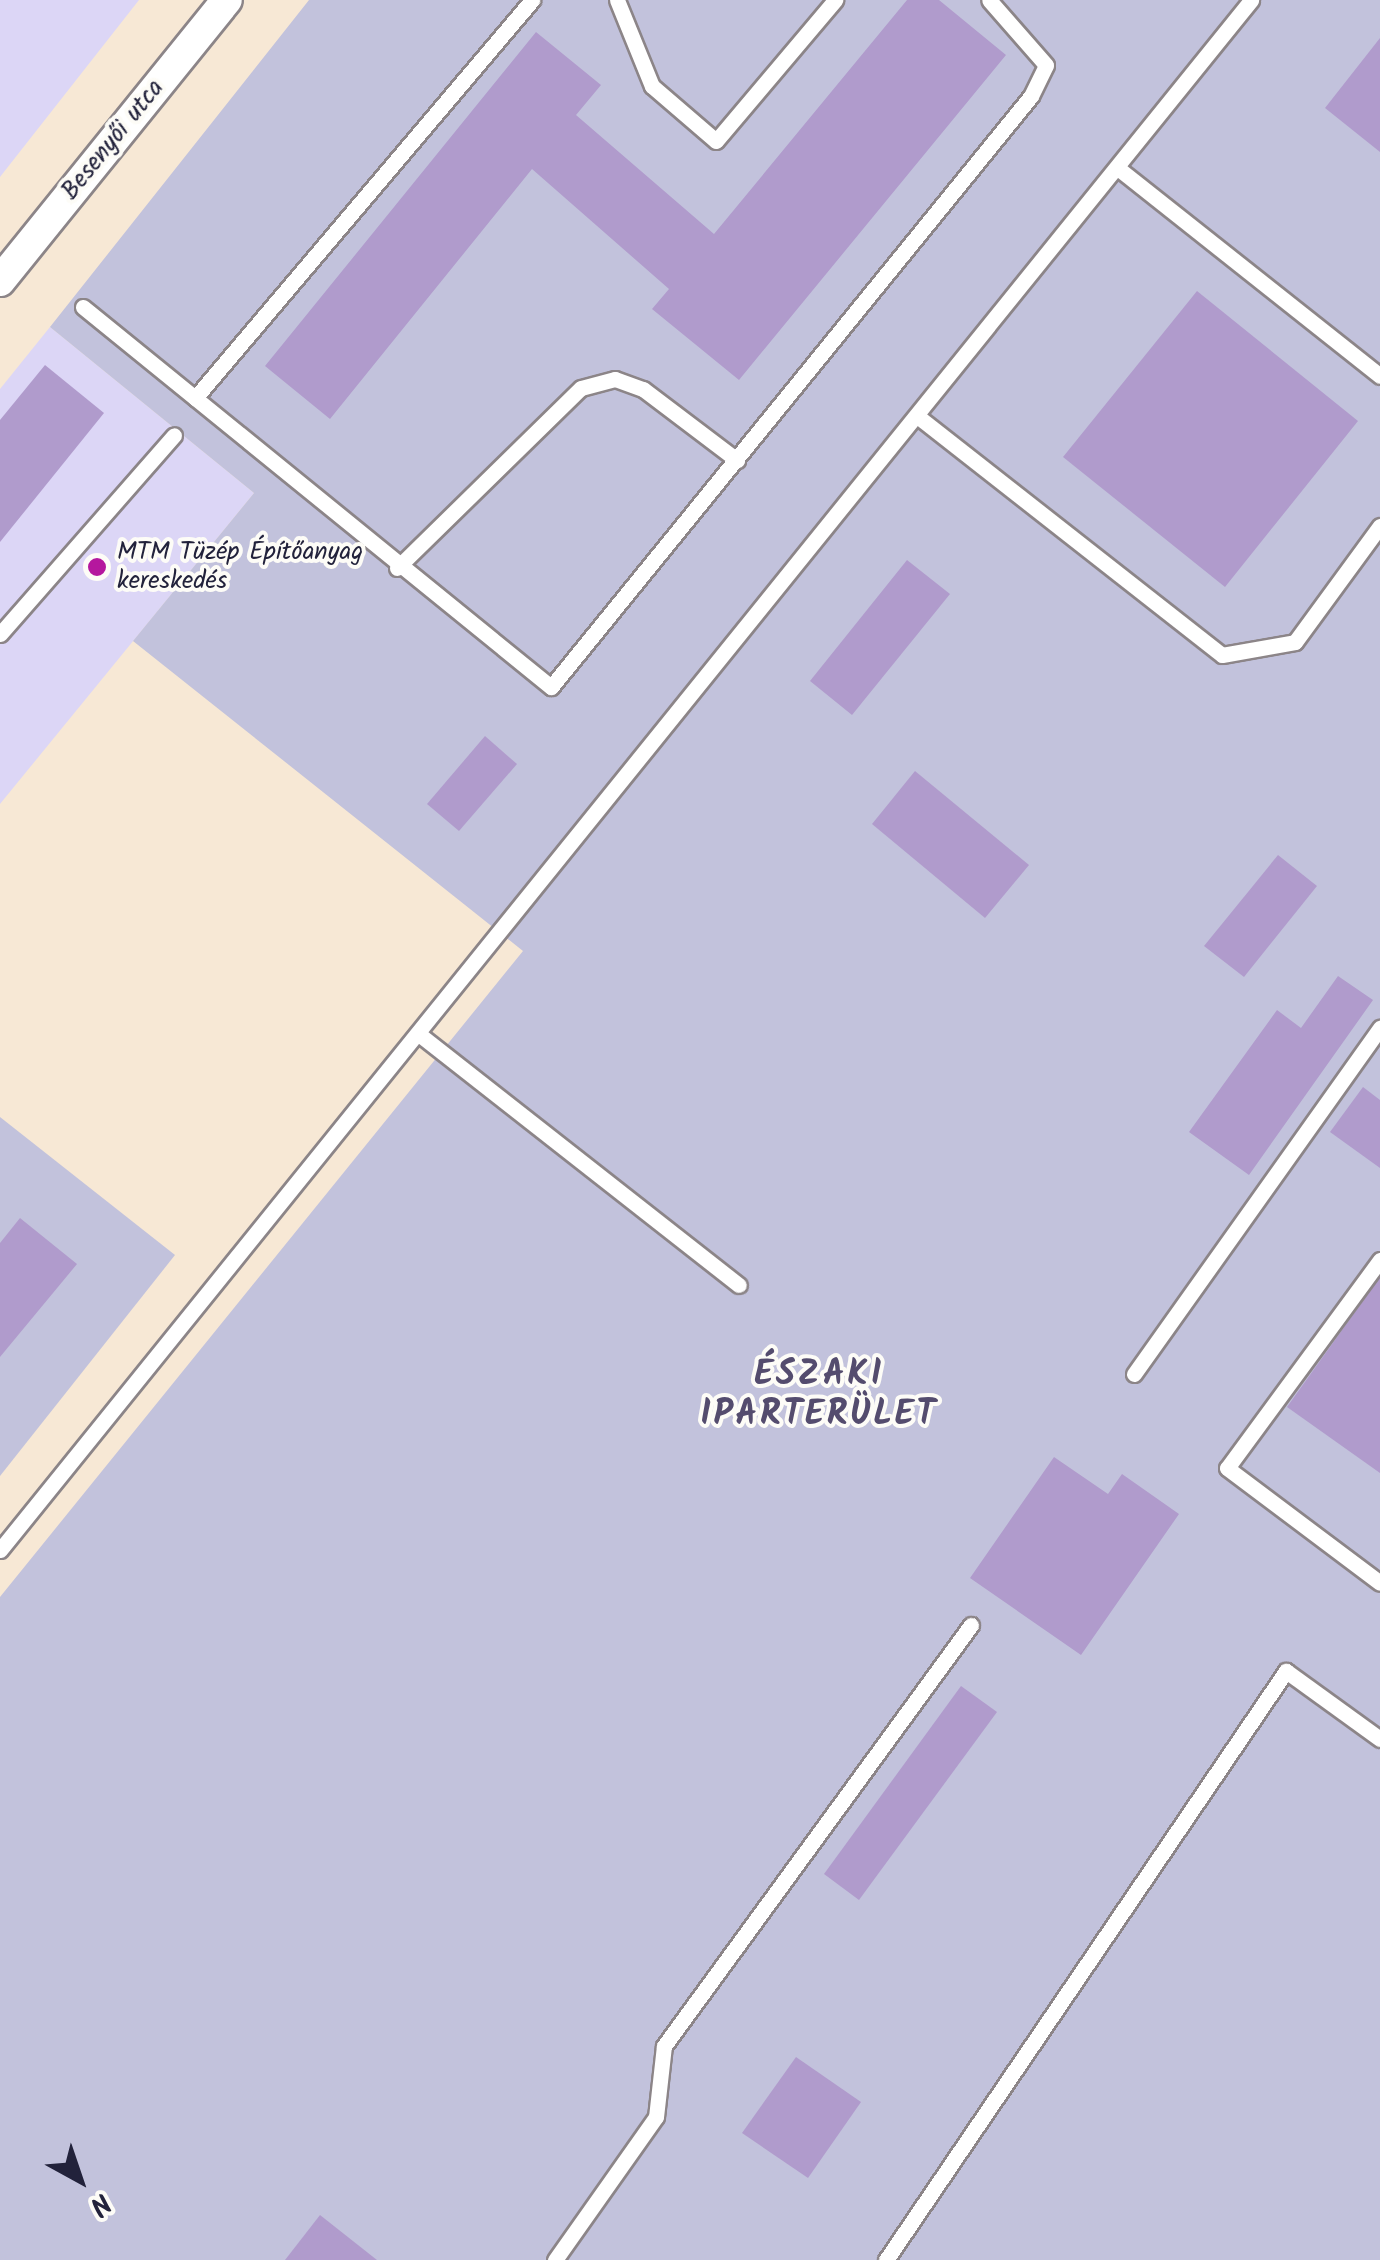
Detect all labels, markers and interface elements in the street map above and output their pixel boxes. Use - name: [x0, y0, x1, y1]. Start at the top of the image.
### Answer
- street label: Besenyői utca: [55, 74, 171, 206]
- place label: MTM Tüzép Építőanyag kereskedés: [117, 538, 363, 597]
- marker: MTM Tüzép Építőanyag kereskedés: [86, 556, 108, 578]
- district label: ÉSZAKI IPARTERÜLET: [700, 1354, 938, 1436]
- north arrow: [30, 2130, 130, 2230]
- text: N: [78, 2180, 121, 2226]

